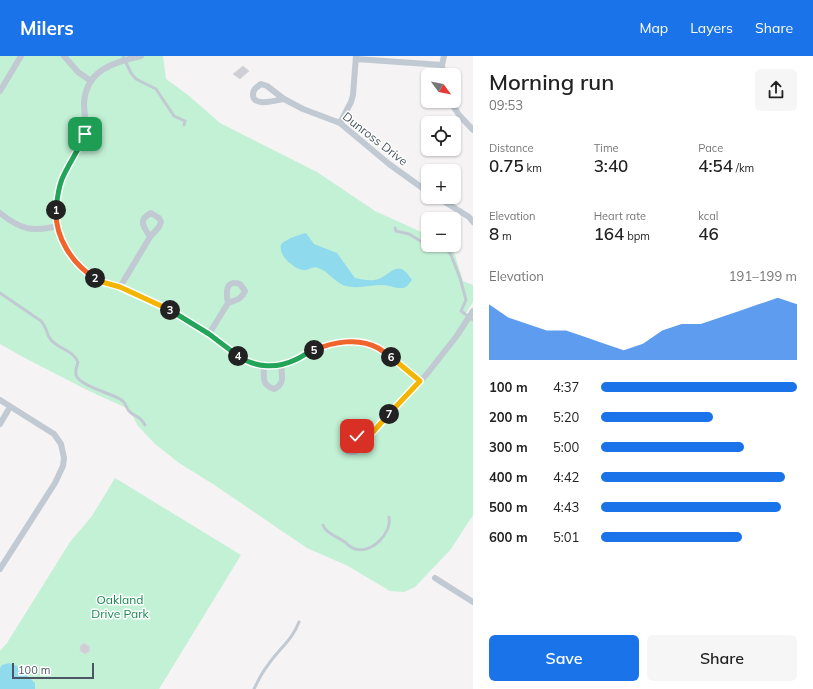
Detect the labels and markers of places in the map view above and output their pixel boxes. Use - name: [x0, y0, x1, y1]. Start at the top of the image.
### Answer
- pin: [68, 117, 102, 151]
- pin: 1: [46, 200, 66, 220]
- pin: 2: [85, 268, 105, 288]
- pin: 3: [160, 300, 180, 320]
- pin: 5: [304, 340, 324, 360]
- pin: 4: [228, 346, 248, 366]
- pin: 6: [381, 347, 401, 367]
- pin: 7: [379, 404, 399, 424]
- pin: [340, 419, 374, 453]

